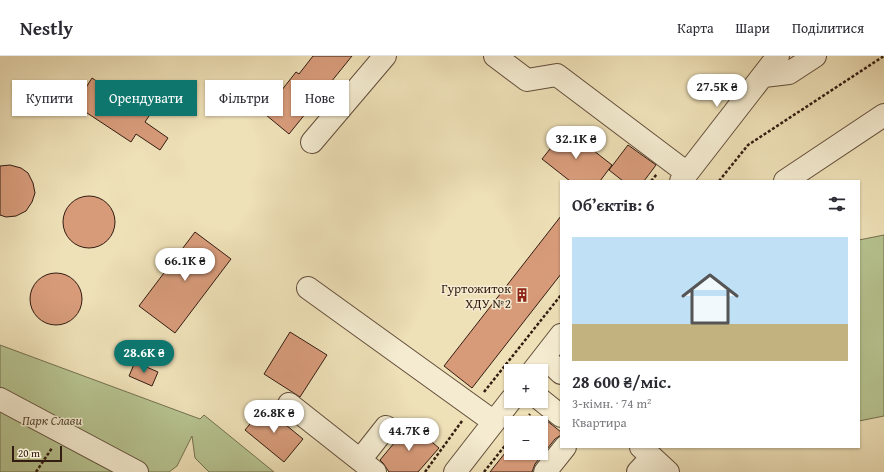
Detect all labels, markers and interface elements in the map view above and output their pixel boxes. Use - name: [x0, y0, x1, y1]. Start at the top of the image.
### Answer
- text: Nestly: [20, 14, 73, 42]
- text: Карта: [677, 18, 714, 38]
- text: Шари: [736, 18, 770, 38]
- text: Поділитися: [792, 18, 864, 38]
- pin: 27.5K ₴: [680, 74, 754, 108]
- text: 27.5K ₴: [696, 77, 738, 96]
- chip: Купити: [12, 80, 87, 116]
- chip: Орендувати: [95, 80, 197, 116]
- chip: Фільтри: [205, 80, 283, 116]
- chip: Нове: [291, 80, 349, 116]
- pin: 32.1K ₴: [539, 126, 613, 160]
- text: 32.1K ₴: [555, 129, 597, 148]
- text: Об’єктів: 6: [572, 192, 655, 217]
- icon: filters: [826, 193, 848, 215]
- pin: 66.1K ₴: [148, 248, 222, 282]
- text: 66.1K ₴: [164, 251, 206, 270]
- icon: home: [674, 263, 746, 335]
- place label: Гуртожиток ХДУ №2: [441, 279, 511, 313]
- building icon: Гуртожиток ХДУ №2: [514, 287, 530, 303]
- pin: 28.6K ₴: [107, 340, 181, 374]
- text: 28.6K ₴: [123, 343, 165, 362]
- map controls: [504, 364, 548, 460]
- button: +: [504, 364, 548, 408]
- text: 28 600 ₴/міс.: [572, 369, 671, 394]
- text: 3-кімн. · 74 m²: [572, 394, 651, 413]
- pin: 26.8K ₴: [237, 400, 311, 434]
- text: 26.8K ₴: [253, 403, 295, 422]
- park label: Парк Слави: [22, 411, 82, 430]
- text: Квартира: [572, 413, 627, 432]
- button: −: [504, 416, 548, 460]
- pin: 44.7K ₴: [372, 418, 446, 452]
- text: 44.7K ₴: [388, 421, 430, 440]
- scale bar: [12, 444, 62, 463]
- text: 20 m: [18, 445, 40, 461]

